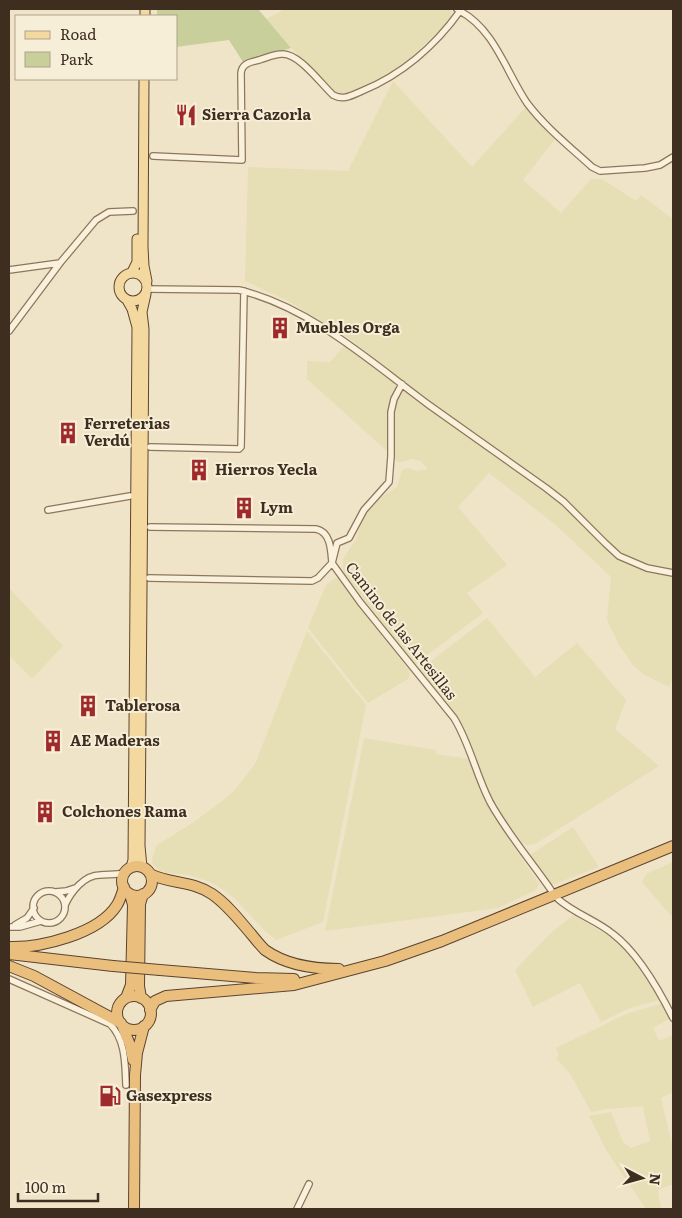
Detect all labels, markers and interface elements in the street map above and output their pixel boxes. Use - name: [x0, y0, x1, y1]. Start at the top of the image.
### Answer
- legend: [15, 15, 178, 80]
- text: Road: [60, 22, 96, 45]
- text: Park: [60, 47, 94, 70]
- restaurant icon: Sierra Cazorla: [173, 102, 199, 128]
- place label: Sierra Cazorla: [202, 102, 312, 125]
- building icon: Muebles Orga: [267, 315, 293, 341]
- place label: Muebles Orga: [296, 315, 400, 338]
- place label: Ferreterias Verdú: [84, 411, 171, 451]
- building icon: Ferreterias Verdú: [55, 420, 81, 446]
- building icon: Hierros Yecla: [186, 457, 212, 483]
- place label: Hierros Yecla: [215, 457, 318, 480]
- building icon: Lym: [231, 495, 257, 521]
- place label: Lym: [260, 495, 293, 518]
- street label: Camino de las Artesillas: [341, 556, 464, 704]
- building icon: Tablerosa: [75, 693, 101, 719]
- place label: Tablerosa: [105, 693, 181, 716]
- building icon: AE Maderas: [40, 728, 66, 754]
- place label: AE Maderas: [70, 728, 160, 751]
- building icon: Colchones Rama: [32, 799, 58, 825]
- place label: Colchones Rama: [62, 799, 187, 822]
- fuel station icon: Gasexpress: [97, 1083, 123, 1109]
- place label: Gasexpress: [126, 1083, 213, 1106]
- north arrow: [617, 1153, 667, 1203]
- scale bar: [18, 1170, 98, 1202]
- text: N: [645, 1173, 666, 1187]
- text: 100 m: [25, 1175, 66, 1198]

